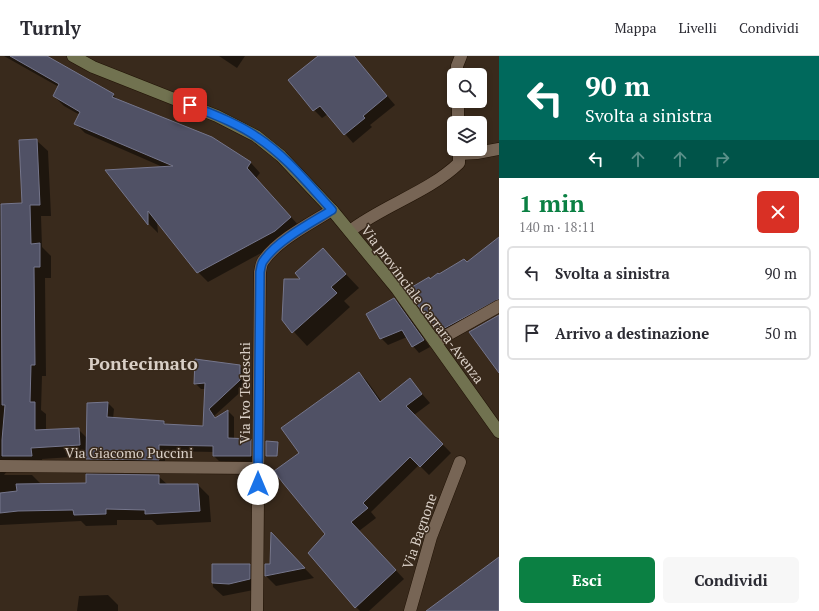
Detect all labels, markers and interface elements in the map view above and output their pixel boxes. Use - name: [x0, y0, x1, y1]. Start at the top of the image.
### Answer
- text: Turnly: [20, 15, 81, 40]
- text: Mappa: [614, 18, 657, 37]
- text: Livelli: [679, 18, 717, 37]
- text: Condividi: [739, 18, 799, 37]
- text: 90 m: [585, 67, 650, 104]
- map controls: [447, 68, 487, 156]
- button: search: [447, 68, 487, 108]
- icon: left: [519, 72, 571, 124]
- pin: [173, 88, 207, 122]
- icon: arrive: [179, 94, 201, 116]
- text: Svolta a sinistra: [585, 103, 712, 127]
- button: layers: [447, 116, 487, 156]
- icon: left: [585, 148, 607, 170]
- icon: ahead: [627, 148, 649, 170]
- icon: ahead: [669, 148, 691, 170]
- icon: right: [711, 148, 733, 170]
- text: 1 min: [519, 187, 585, 219]
- button: close: [757, 191, 799, 233]
- text: 140 m · 18:11: [519, 218, 596, 236]
- street label: Via provinciale Carrara-Avenza: [357, 221, 489, 387]
- icon: left: [521, 262, 543, 284]
- text: Svolta a sinistra: [555, 263, 670, 283]
- text: 90 m: [764, 263, 797, 283]
- icon: arrive: [521, 322, 543, 344]
- text: Arrivo a destinazione: [555, 323, 709, 343]
- text: 50 m: [764, 323, 797, 343]
- street label: Via Ivo Tedeschi: [235, 342, 254, 444]
- district label: Pontecimato: [88, 351, 198, 375]
- street label: Via Giacomo Puccini: [65, 443, 193, 462]
- position arrow: [237, 463, 279, 505]
- street label: Via Bagnone: [397, 491, 441, 571]
- button: Esci: [519, 557, 655, 603]
- button: Condividi: [663, 557, 799, 603]

